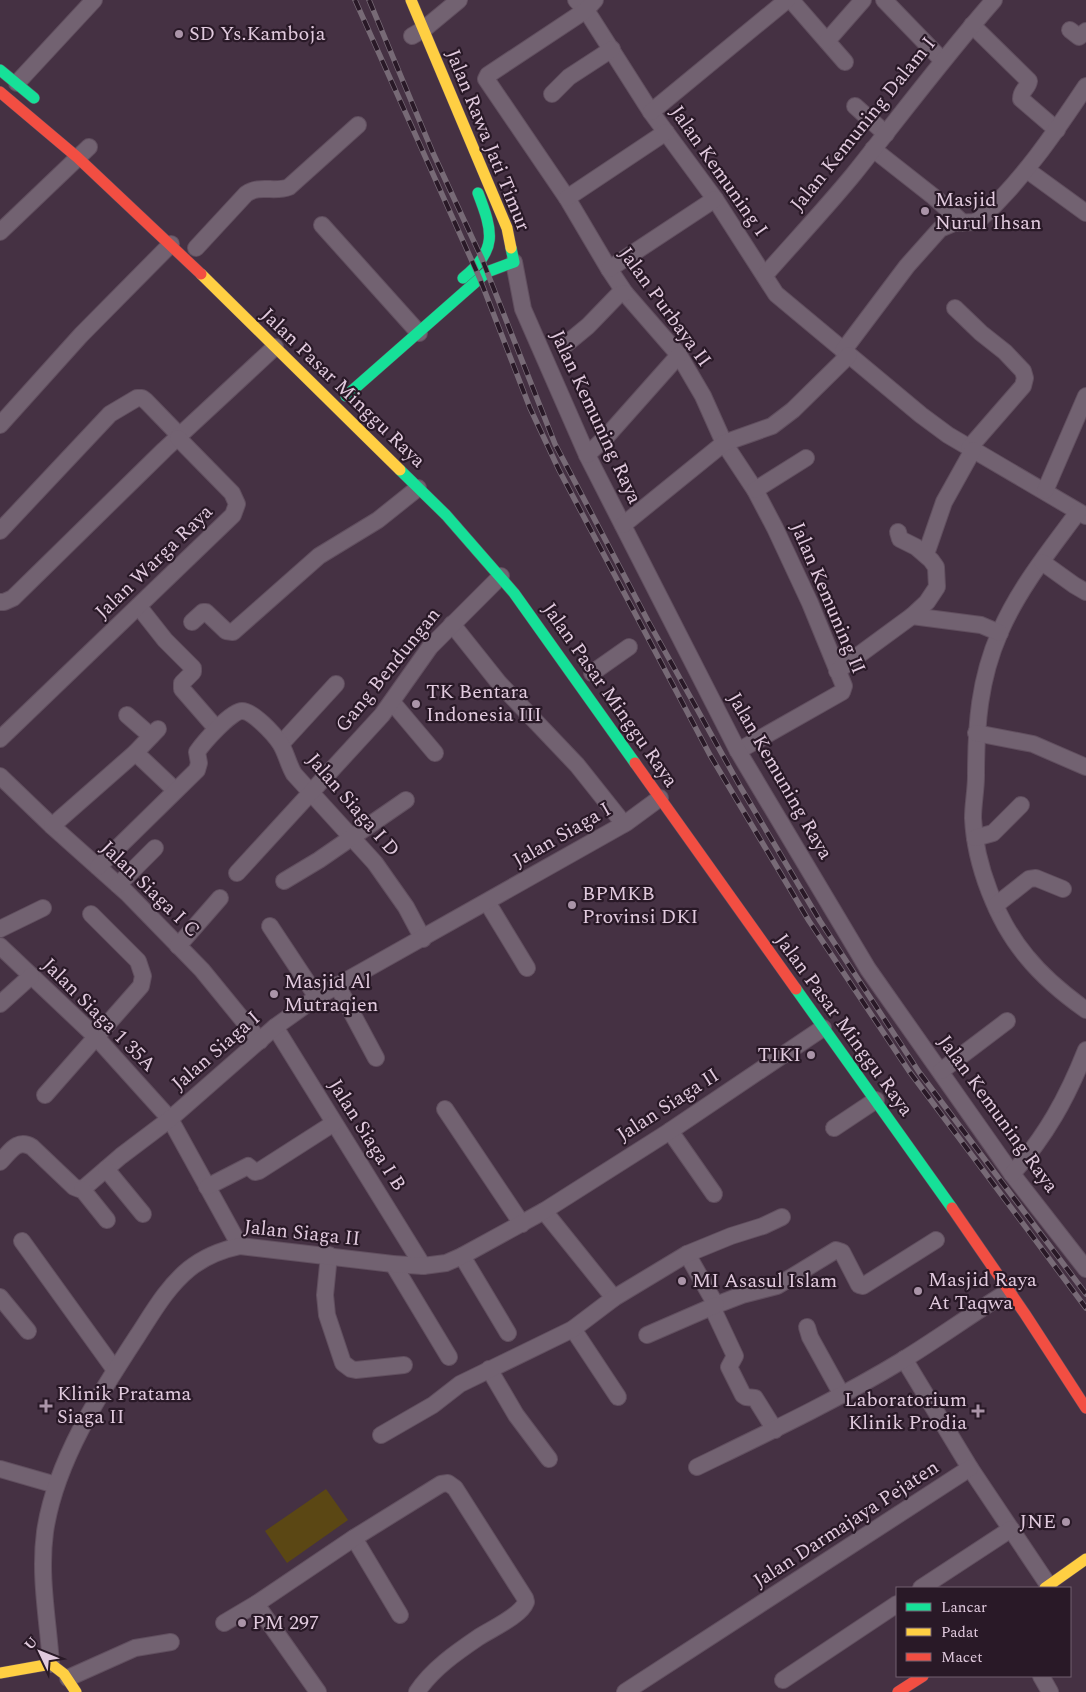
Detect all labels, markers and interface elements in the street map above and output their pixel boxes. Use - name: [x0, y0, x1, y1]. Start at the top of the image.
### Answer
- place label: SD Ys.Kamboja: [189, 19, 326, 49]
- marker: SD Ys.Kamboja: [173, 28, 185, 40]
- street label: Jalan Kemuning Dalam I: [783, 30, 943, 218]
- street label: Jalan Rawa Jati Timur: [438, 45, 538, 235]
- street label: Jalan Kemuning I: [662, 99, 776, 243]
- place label: Masjid Nurul Ihsan: [935, 185, 1042, 238]
- marker: Masjid Nurul Ihsan: [919, 205, 931, 217]
- street label: Jalan Purbaya II: [611, 241, 719, 373]
- street label: Jalan Pasar Minggu Raya: [254, 301, 433, 475]
- street label: Jalan Kemuning Raya: [542, 325, 650, 509]
- street label: Jalan Warga Raya: [88, 498, 220, 626]
- street label: Jalan Kemuning II: [783, 518, 873, 678]
- street label: Jalan Pasar Minggu Raya: [535, 596, 685, 794]
- street label: Gang Bendungan: [328, 601, 448, 739]
- place label: TK Bentara Indonesia III: [426, 677, 542, 730]
- street label: Jalan Kemuning Raya: [720, 687, 840, 866]
- marker: TK Bentara Indonesia III: [410, 698, 422, 710]
- street label: Jalan Siaga I D: [299, 746, 407, 864]
- street label: Jalan Siaga I: [507, 795, 617, 875]
- street label: Jalan Siaga I C: [93, 834, 207, 944]
- place label: BPMKB Provinsi DKI: [582, 879, 698, 932]
- marker: BPMKB Provinsi DKI: [566, 899, 578, 911]
- street label: Jalan Pasar Minggu Raya: [767, 927, 921, 1123]
- street label: Jalan Siaga 1 35A: [35, 951, 163, 1079]
- place label: Masjid Al Mutraqien: [284, 967, 378, 1020]
- marker: Masjid Al Mutraqien: [268, 988, 280, 1000]
- street label: Jalan Siaga I: [165, 1004, 267, 1098]
- street label: Jalan Kemuning Raya: [930, 1029, 1066, 1199]
- place label: TIKI: [758, 1040, 801, 1070]
- marker: TIKI: [805, 1049, 817, 1061]
- street label: Jalan Siaga II: [611, 1061, 725, 1149]
- street label: Jalan Siaga I B: [321, 1073, 413, 1197]
- street label: Jalan Siaga II: [242, 1212, 362, 1254]
- place label: Masjid Raya At Taqwa: [928, 1265, 1037, 1318]
- place label: MI Asasul Islam: [692, 1266, 837, 1296]
- marker: MI Asasul Islam: [676, 1275, 688, 1287]
- marker: Masjid Raya At Taqwa: [912, 1285, 924, 1297]
- place label: Klinik Pratama Siaga II: [57, 1379, 192, 1432]
- place label: Laboratorium Klinik Prodia: [844, 1385, 967, 1438]
- marker: Klinik Pratama Siaga II: [39, 1399, 53, 1413]
- marker: Laboratorium Klinik Prodia: [971, 1404, 985, 1418]
- street label: Jalan Darmajaya Pejaten: [747, 1453, 945, 1595]
- place label: JNE: [1020, 1507, 1056, 1537]
- marker: JNE: [1060, 1516, 1072, 1528]
- legend: [896, 1587, 1071, 1677]
- text: Lancar: [941, 1596, 987, 1619]
- place label: PM 297: [252, 1608, 319, 1638]
- marker: PM 297: [236, 1617, 248, 1629]
- text: Padat: [941, 1621, 979, 1644]
- north arrow: [15, 1627, 65, 1677]
- text: U: [19, 1632, 43, 1655]
- text: Macet: [941, 1646, 982, 1669]

